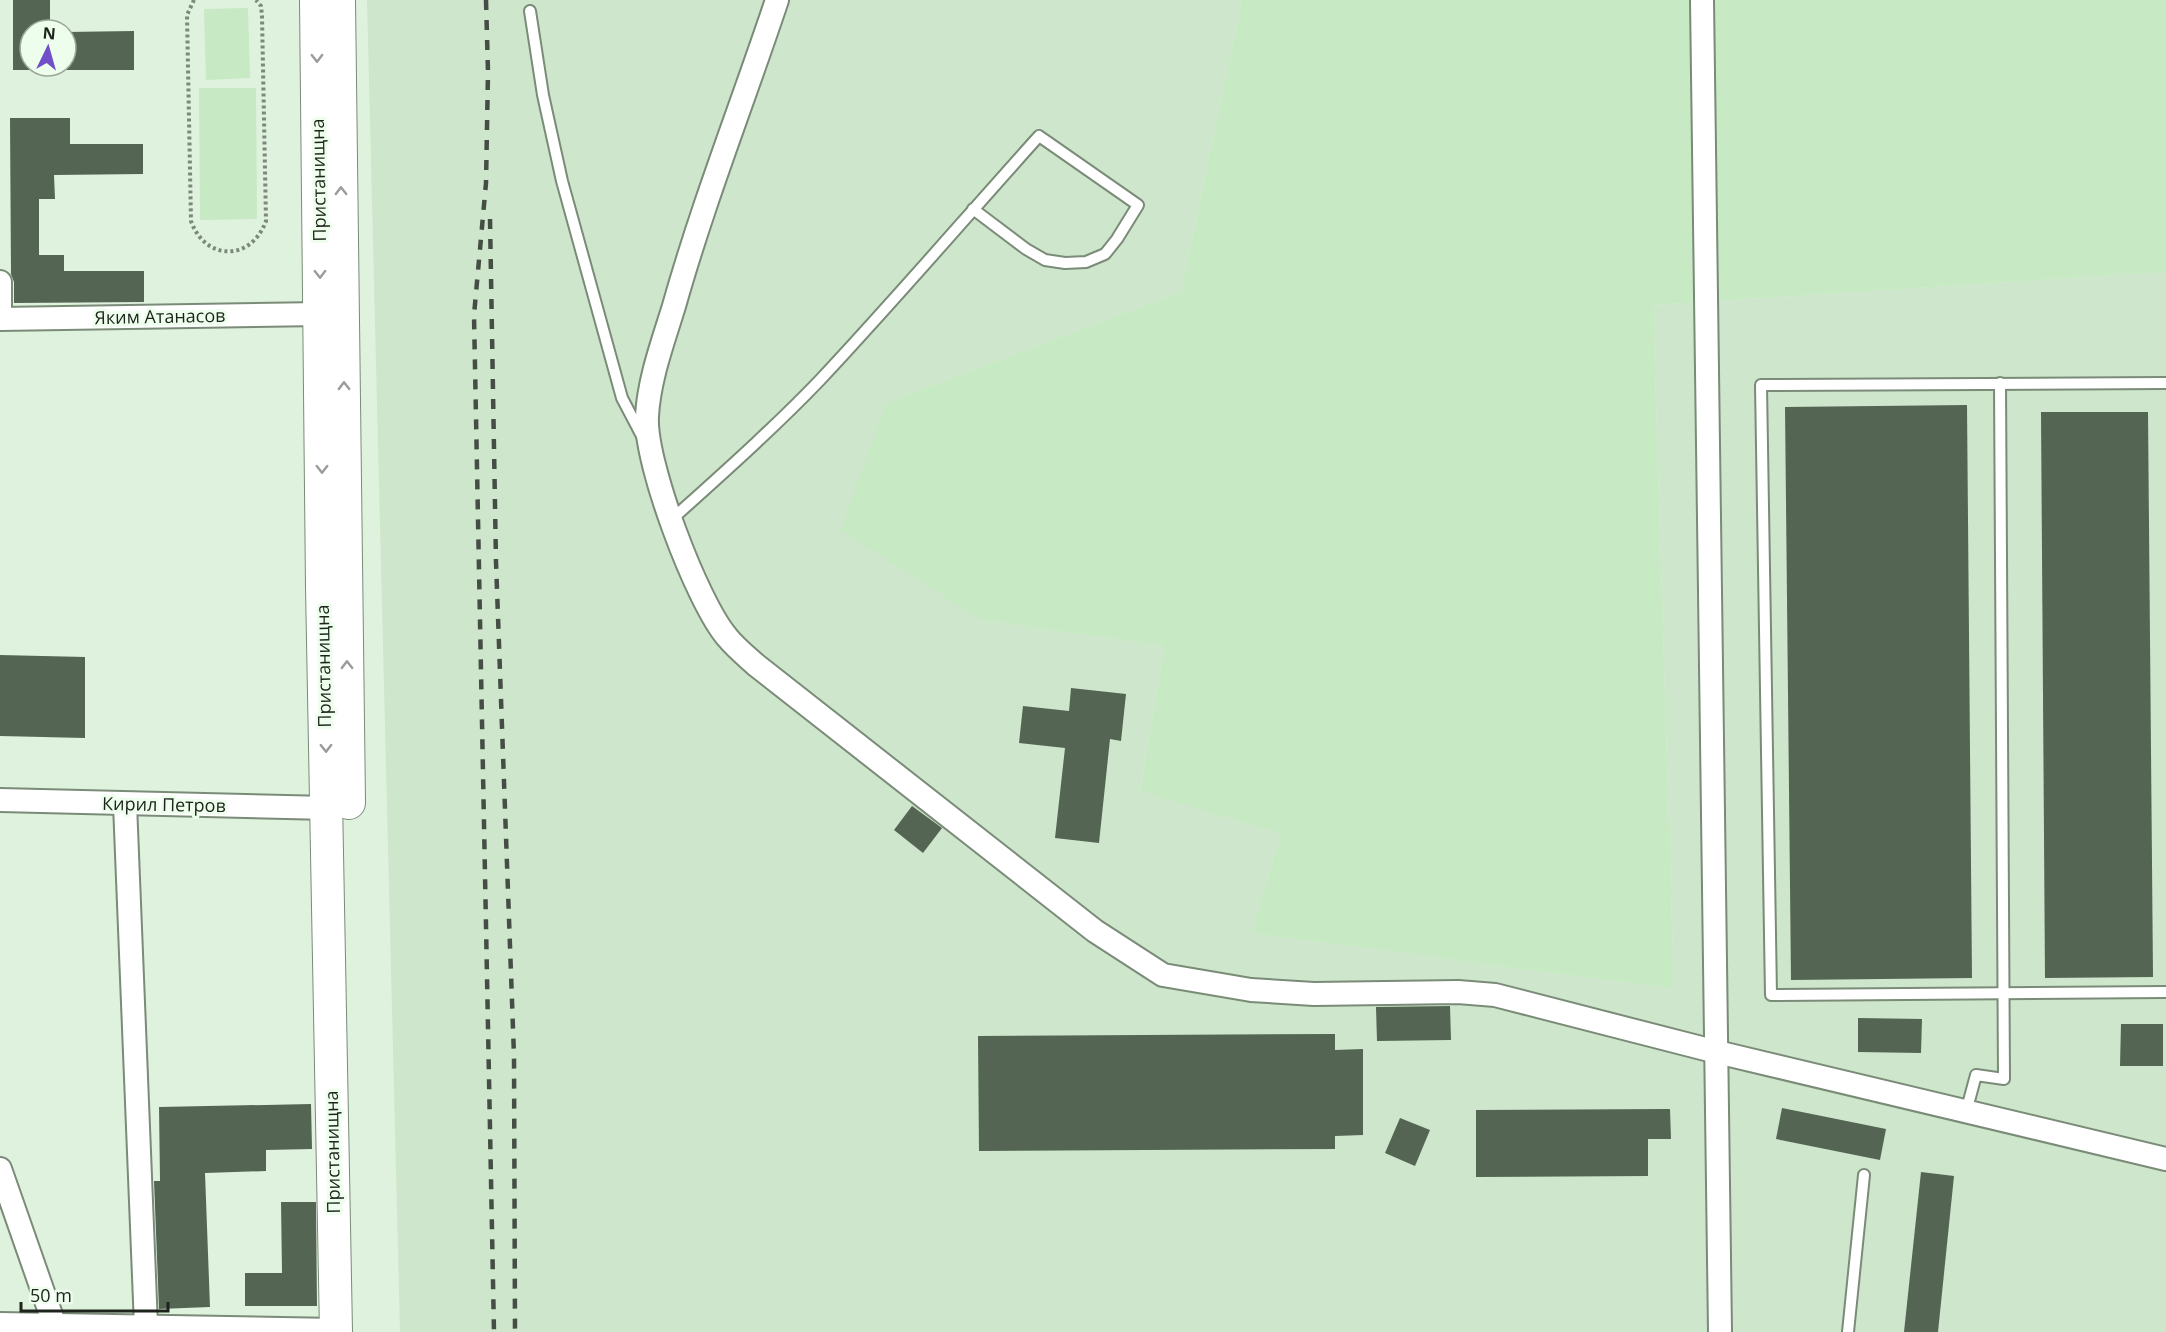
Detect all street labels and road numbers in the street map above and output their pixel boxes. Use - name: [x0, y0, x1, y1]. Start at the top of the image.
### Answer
- street label: Пристанищна: [305, 118, 331, 242]
- street label: Яким Атанасов: [94, 303, 226, 329]
- street label: Пристанищна: [310, 604, 336, 728]
- street label: Кирил Петров: [102, 791, 226, 817]
- street label: Пристанищна: [319, 1090, 345, 1214]

